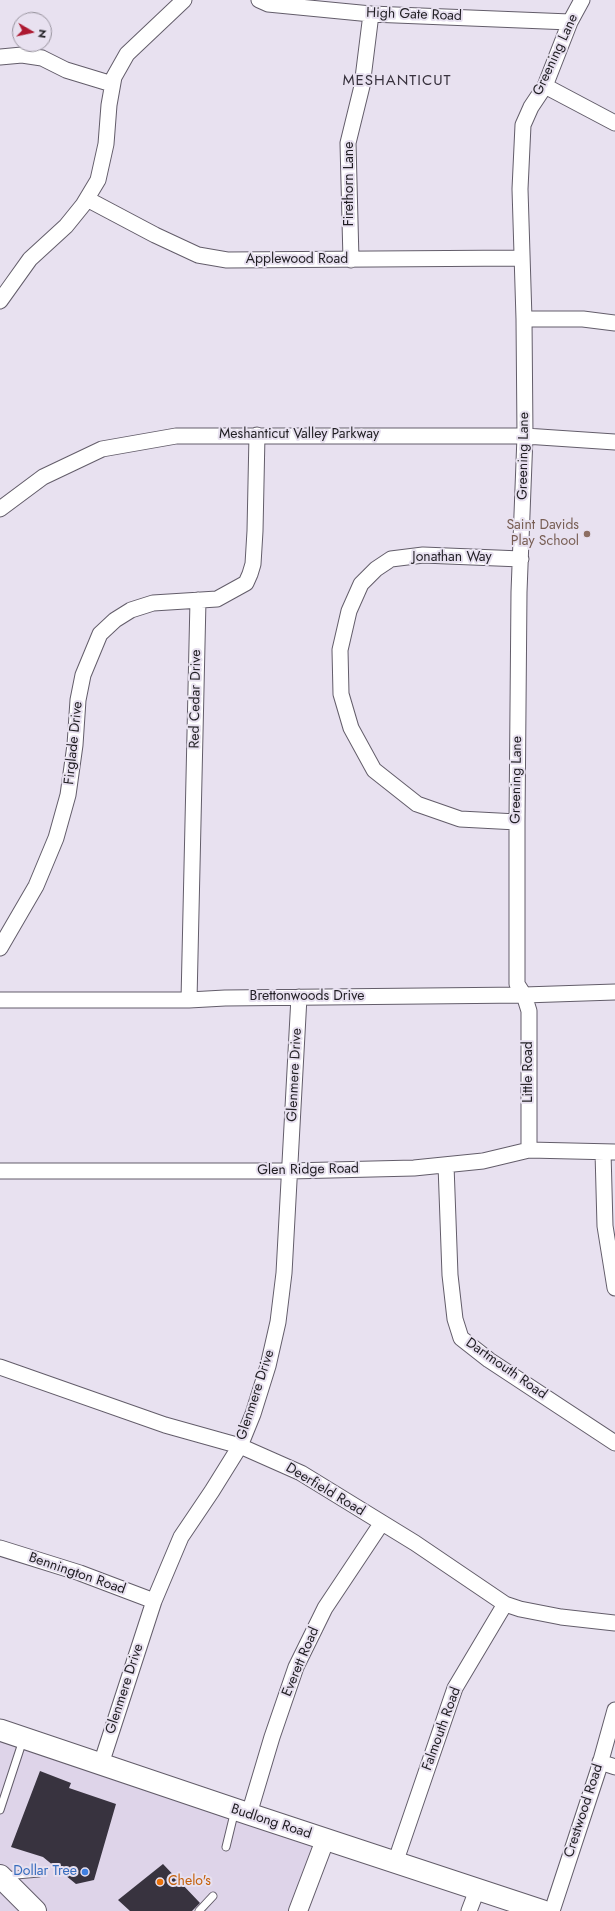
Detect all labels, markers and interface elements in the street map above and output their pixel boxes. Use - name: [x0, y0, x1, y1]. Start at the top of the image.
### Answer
- street label: High Gate Road: [366, 5, 462, 25]
- north arrow: [12, 12, 52, 52]
- street label: Greening Lane: [530, 12, 582, 98]
- text: N: [34, 28, 51, 39]
- district label: MESHANTICUT: [342, 72, 452, 90]
- street label: Firethorn Lane: [342, 142, 358, 226]
- street label: Applewood Road: [246, 252, 348, 268]
- street label: Greening Lane: [515, 412, 533, 500]
- street label: Meshanticut Valley Parkway: [219, 427, 379, 443]
- place label: Saint Davids Play School: [506, 518, 579, 550]
- marker: Saint Davids Play School: [582, 529, 592, 539]
- street label: Jonathan Way: [412, 550, 492, 566]
- street label: Red Cedar Drive: [187, 649, 205, 749]
- street label: Firglade Drive: [61, 701, 87, 785]
- street label: Greening Lane: [508, 736, 526, 824]
- street label: Brettonwoods Drive: [250, 989, 364, 1005]
- street label: Glenmere Drive: [284, 1028, 306, 1122]
- street label: Little Road: [521, 1041, 537, 1103]
- street label: Glen Ridge Road: [257, 1161, 359, 1179]
- street label: Dartmouth Road: [462, 1335, 550, 1403]
- street label: Glenmere Drive: [234, 1348, 278, 1442]
- street label: Deerfield Road: [282, 1460, 368, 1520]
- street label: Bennington Road: [26, 1550, 128, 1598]
- street label: Everett Road: [279, 1625, 323, 1699]
- street label: Glenmere Drive: [103, 1642, 147, 1736]
- street label: Falmouth Road: [419, 1685, 465, 1773]
- street label: Crestwood Road: [561, 1762, 607, 1860]
- street label: Budlong Road: [229, 1801, 313, 1843]
- place label: Dollar Tree: [13, 1864, 77, 1880]
- marker: Dollar Tree: [80, 1867, 90, 1877]
- place label: Chelo's: [168, 1874, 211, 1890]
- marker: Chelo's: [155, 1877, 165, 1887]

